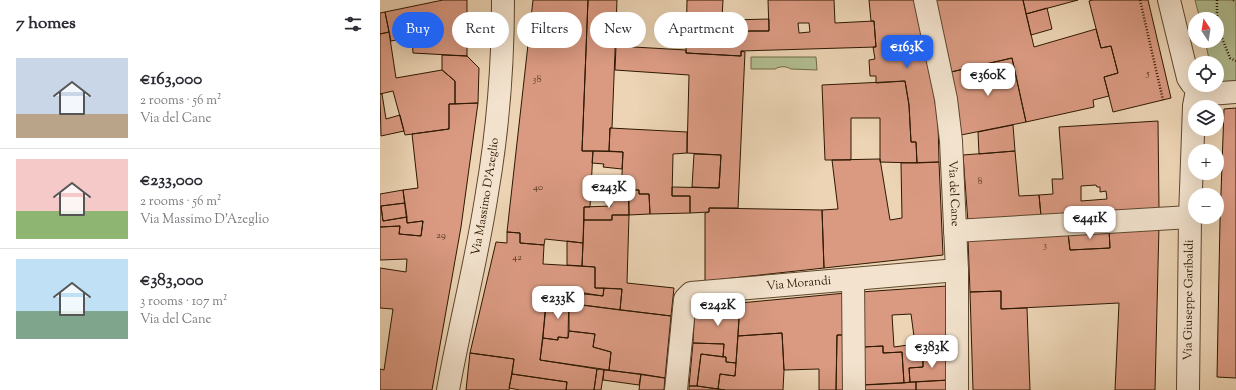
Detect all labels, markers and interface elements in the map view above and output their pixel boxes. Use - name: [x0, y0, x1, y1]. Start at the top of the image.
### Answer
- text: 7 homes: [16, 12, 76, 36]
- chip: Buy: [392, 12, 444, 48]
- chip: Rent: [452, 12, 509, 48]
- chip: Filters: [517, 12, 582, 48]
- chip: New: [590, 12, 646, 48]
- chip: Apartment: [654, 12, 748, 48]
- north arrow: [1188, 12, 1224, 48]
- map controls: [1188, 12, 1224, 224]
- icon: filters: [342, 13, 364, 35]
- pin: €163K: [879, 35, 935, 69]
- text: €163K: [890, 39, 924, 57]
- button: locate: [1188, 56, 1224, 92]
- pin: €360K: [960, 63, 1016, 97]
- house number: 5: [1145, 66, 1150, 81]
- text: €360K: [970, 67, 1006, 85]
- text: €163,000: [140, 68, 202, 92]
- house number: 38: [532, 72, 542, 87]
- icon: home: [48, 74, 96, 122]
- text: 2 rooms · 56 m²: [140, 92, 221, 110]
- button: layers: [1188, 100, 1224, 136]
- text: Via del Cane: [140, 110, 212, 128]
- street label: Via Massimo D'Azeglio: [467, 136, 504, 257]
- button: +: [1188, 144, 1224, 180]
- street label: Via del Cane: [943, 160, 964, 227]
- text: €233,000: [140, 169, 203, 193]
- house number: 8: [978, 174, 983, 189]
- icon: home: [48, 175, 96, 223]
- pin: €243K: [581, 175, 637, 209]
- text: €243K: [591, 179, 627, 197]
- house number: 40: [533, 180, 543, 195]
- button: −: [1188, 188, 1224, 224]
- text: 2 rooms · 56 m²: [140, 193, 221, 211]
- pin: €441K: [1062, 206, 1118, 240]
- text: €441K: [1073, 210, 1107, 228]
- text: Via Massimo D'Azeglio: [140, 211, 269, 229]
- house number: 29: [436, 228, 446, 243]
- house number: 3: [1043, 238, 1047, 253]
- street label: Via Giuseppe Garibaldi: [1179, 239, 1199, 360]
- house number: 42: [512, 250, 522, 265]
- text: €383,000: [140, 269, 203, 293]
- street label: Via Morandi: [765, 272, 833, 295]
- icon: home: [48, 275, 96, 323]
- pin: €233K: [530, 286, 586, 320]
- text: €233K: [541, 290, 575, 308]
- text: 3 rooms · 107 m²: [140, 293, 227, 311]
- pin: €242K: [690, 293, 746, 327]
- text: €242K: [700, 297, 736, 315]
- text: Via del Cane: [140, 311, 212, 329]
- pin: €383K: [904, 335, 960, 369]
- text: €383K: [915, 339, 949, 357]

